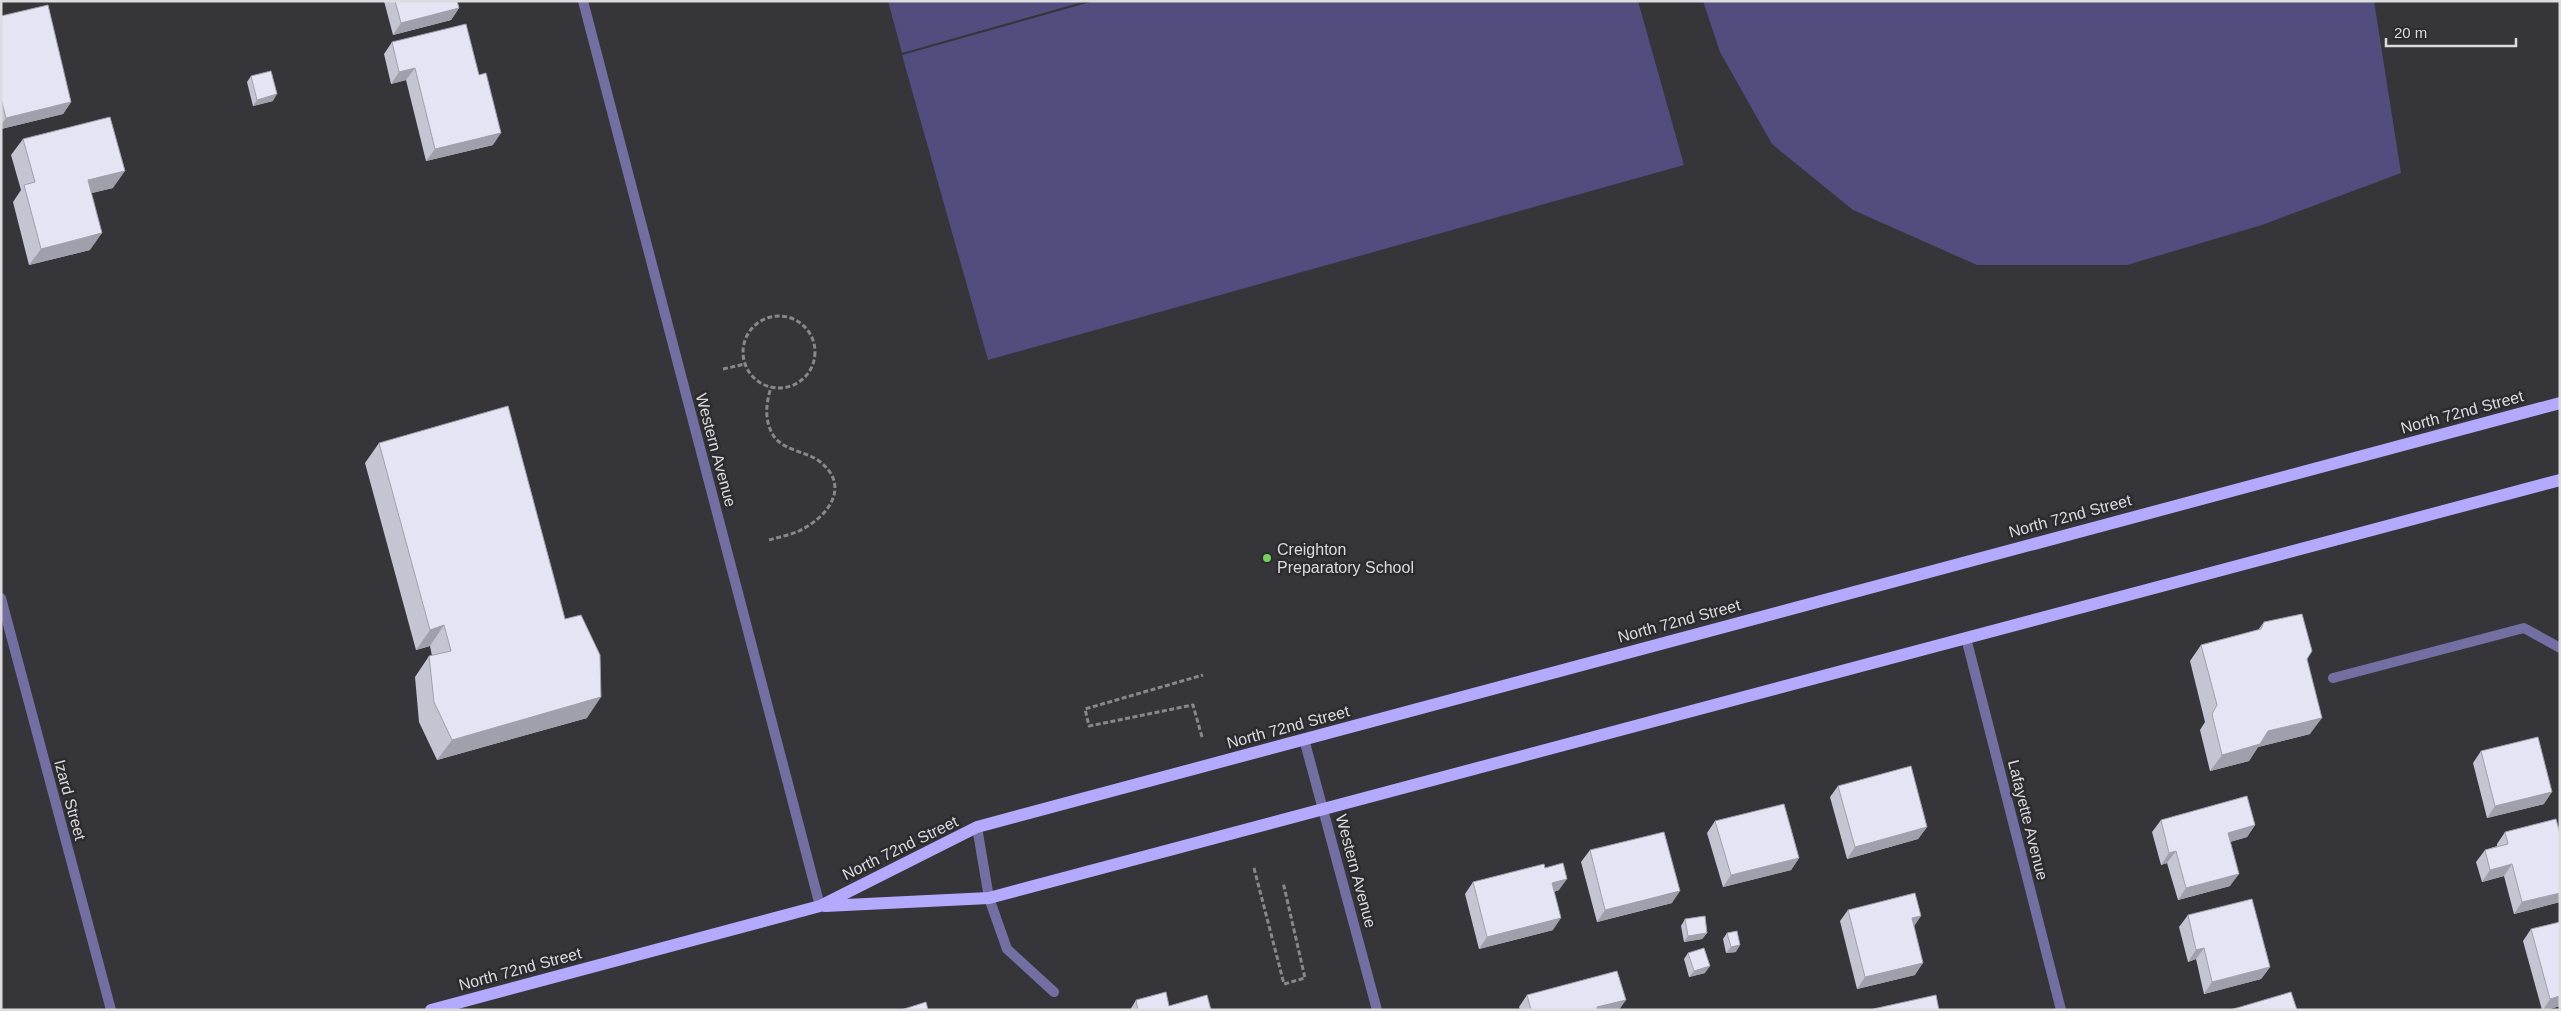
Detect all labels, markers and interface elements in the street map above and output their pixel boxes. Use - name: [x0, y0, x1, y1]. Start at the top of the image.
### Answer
- scale bar: [2386, 15, 2516, 47]
- text: 20 m: [2394, 24, 2427, 41]
- street label: North 72nd Street: [2399, 387, 2526, 437]
- street label: Western Avenue: [693, 391, 739, 509]
- street label: North 72nd Street: [2007, 491, 2134, 541]
- place label: Creighton Preparatory School: [1277, 541, 1414, 576]
- marker: Creighton Preparatory School: [1261, 552, 1273, 564]
- street label: North 72nd Street: [1616, 596, 1743, 646]
- street label: North 72nd Street: [1225, 702, 1352, 752]
- street label: Izard Street: [51, 758, 89, 843]
- street label: Lafayette Avenue: [2005, 758, 2051, 882]
- street label: North 72nd Street: [840, 812, 961, 883]
- street label: Western Avenue: [1333, 812, 1379, 930]
- street label: North 72nd Street: [457, 944, 584, 994]

